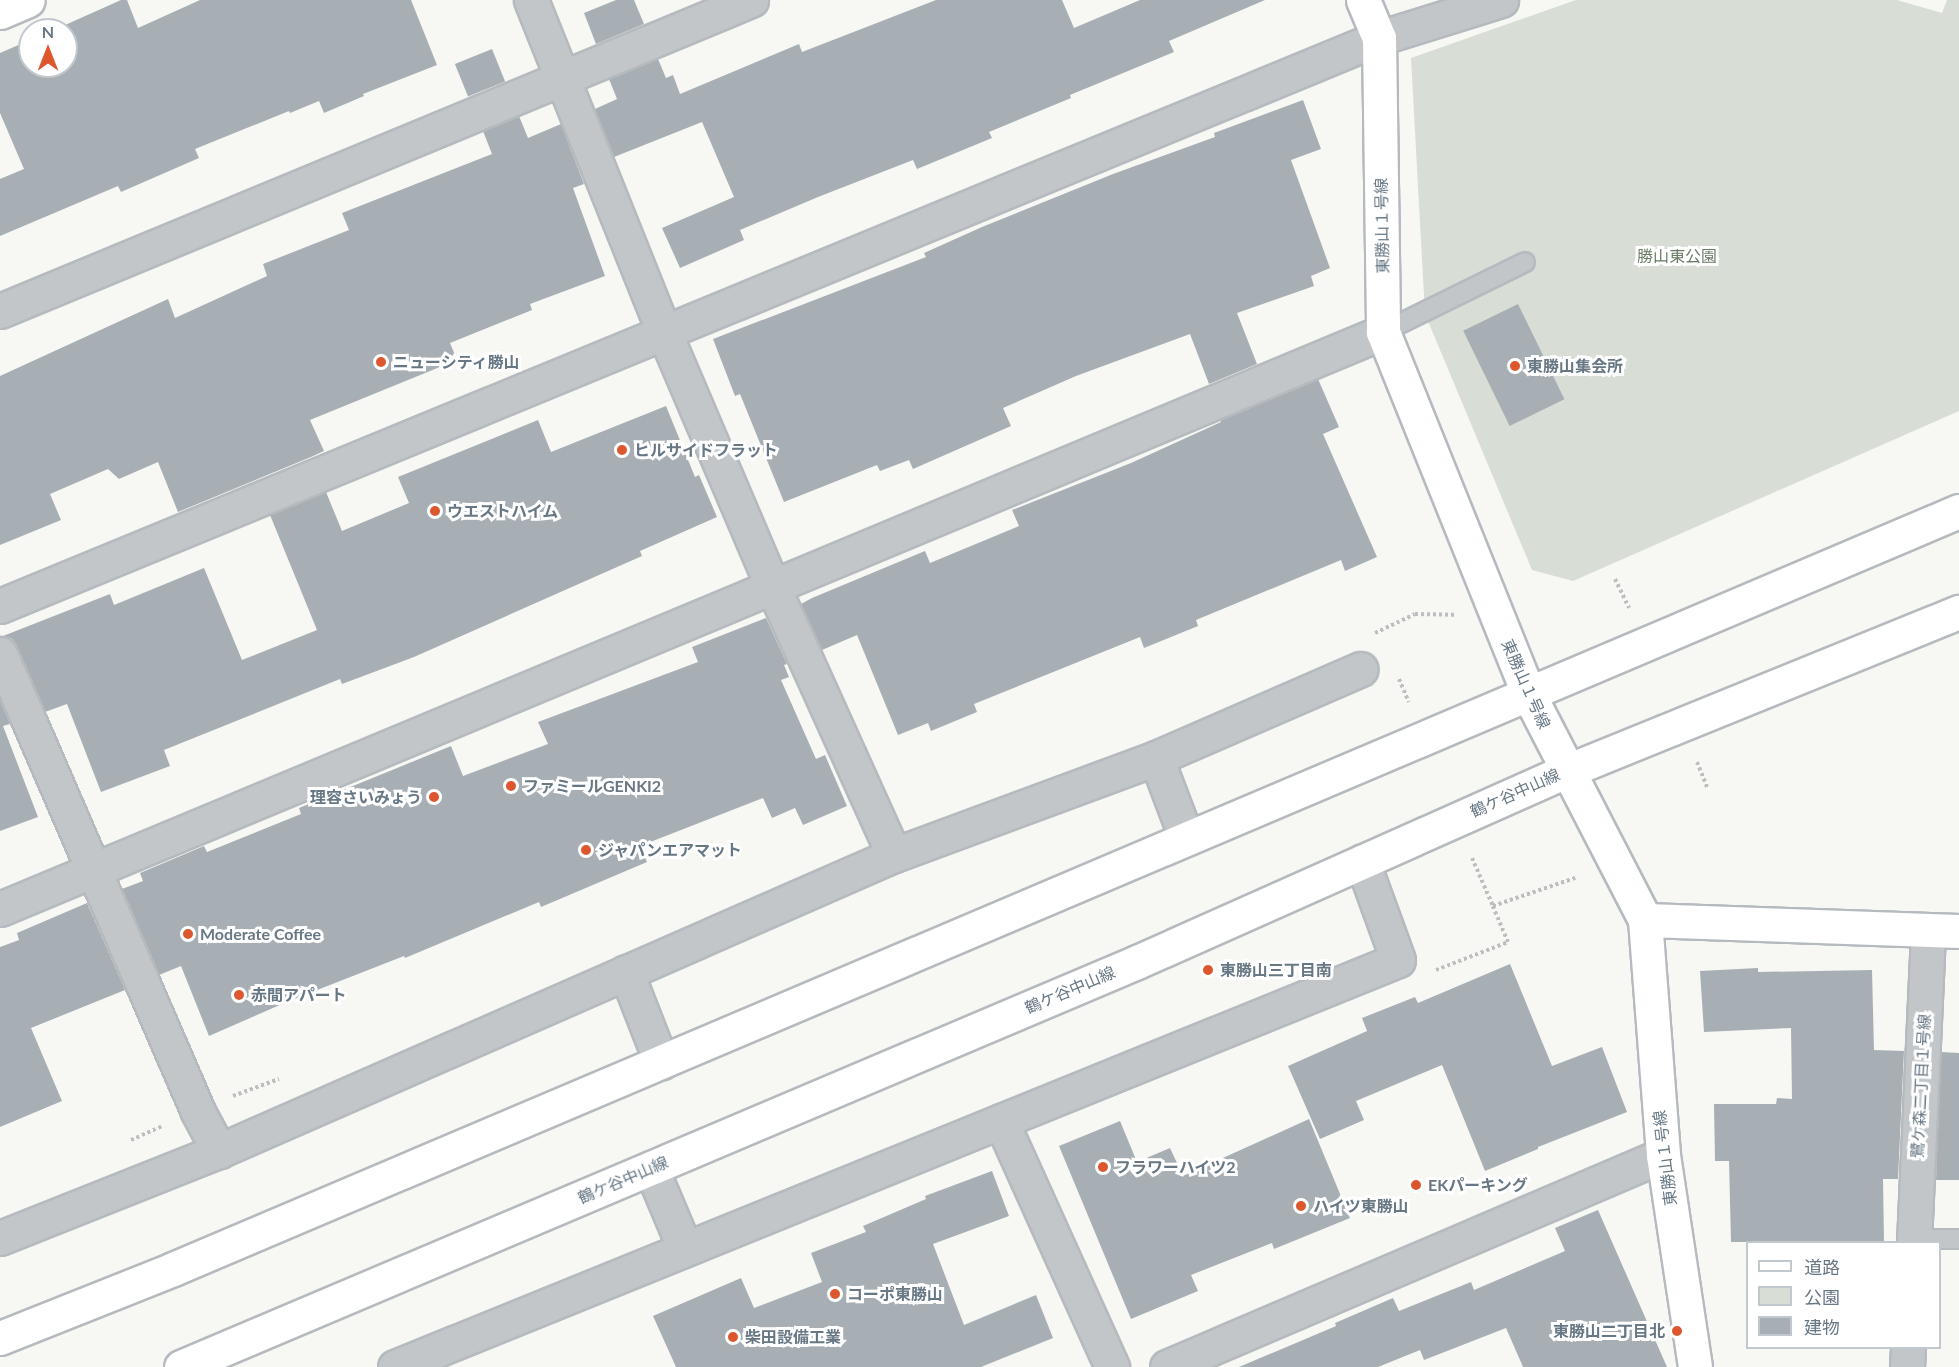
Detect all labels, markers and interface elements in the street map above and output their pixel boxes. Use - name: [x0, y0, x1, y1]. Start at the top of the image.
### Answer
- north arrow: [18, 18, 78, 78]
- text: N: [42, 22, 54, 41]
- street label: 東勝山１号線: [1372, 178, 1392, 274]
- park label: 勝山東公園: [1637, 246, 1717, 266]
- place label: ニューシティ勝山: [393, 352, 521, 372]
- marker: ニューシティ勝山: [374, 355, 388, 369]
- place label: 東勝山集会所: [1527, 356, 1623, 376]
- marker: 東勝山集会所: [1508, 359, 1522, 373]
- place label: ヒルサイドフラット: [634, 440, 778, 460]
- marker: ヒルサイドフラット: [615, 443, 629, 457]
- place label: ウエストハイム: [447, 501, 559, 521]
- marker: ウエストハイム: [428, 504, 442, 518]
- street label: 東勝山１号線: [1498, 636, 1554, 732]
- street label: 鶴ケ谷中山線: [1467, 765, 1563, 821]
- place label: ファミールGENKI2: [523, 776, 661, 796]
- marker: ファミールGENKI2: [504, 779, 518, 793]
- place label: 理容さいみょう: [310, 787, 422, 807]
- marker: 理容さいみょう: [427, 790, 441, 804]
- place label: ジャパンエアマット: [598, 840, 742, 860]
- marker: ジャパンエアマット: [579, 843, 593, 857]
- place label: Moderate Coffee: [200, 924, 321, 944]
- marker: Moderate Coffee: [181, 927, 195, 941]
- place label: 東勝山三丁目南: [1220, 960, 1332, 980]
- street label: 鶴ケ谷中山線: [1022, 962, 1118, 1018]
- marker: 東勝山三丁目南: [1201, 963, 1215, 977]
- place label: 赤間アパート: [251, 985, 347, 1005]
- marker: 赤間アパート: [232, 988, 246, 1002]
- street label: 鷺ケ森二丁目１号線: [1908, 1014, 1934, 1158]
- street label: 東勝山１号線: [1650, 1109, 1680, 1207]
- street label: 鶴ケ谷中山線: [575, 1152, 671, 1208]
- place label: フラワーハイツ2: [1115, 1157, 1236, 1177]
- marker: フラワーハイツ2: [1096, 1160, 1110, 1174]
- place label: EKパーキング: [1428, 1175, 1528, 1195]
- marker: EKパーキング: [1409, 1178, 1423, 1192]
- place label: ハイツ東勝山: [1313, 1196, 1409, 1216]
- marker: ハイツ東勝山: [1294, 1199, 1308, 1213]
- legend: [1746, 1241, 1941, 1349]
- text: 道路: [1804, 1256, 1840, 1278]
- place label: コーポ東勝山: [847, 1284, 943, 1304]
- text: 公園: [1804, 1286, 1840, 1308]
- marker: コーポ東勝山: [828, 1287, 842, 1301]
- text: 建物: [1804, 1316, 1840, 1338]
- place label: 東勝山二丁目北: [1553, 1321, 1665, 1341]
- marker: 東勝山二丁目北: [1670, 1324, 1684, 1338]
- place label: 柴田設備工業: [745, 1327, 841, 1347]
- marker: 柴田設備工業: [726, 1330, 740, 1344]

